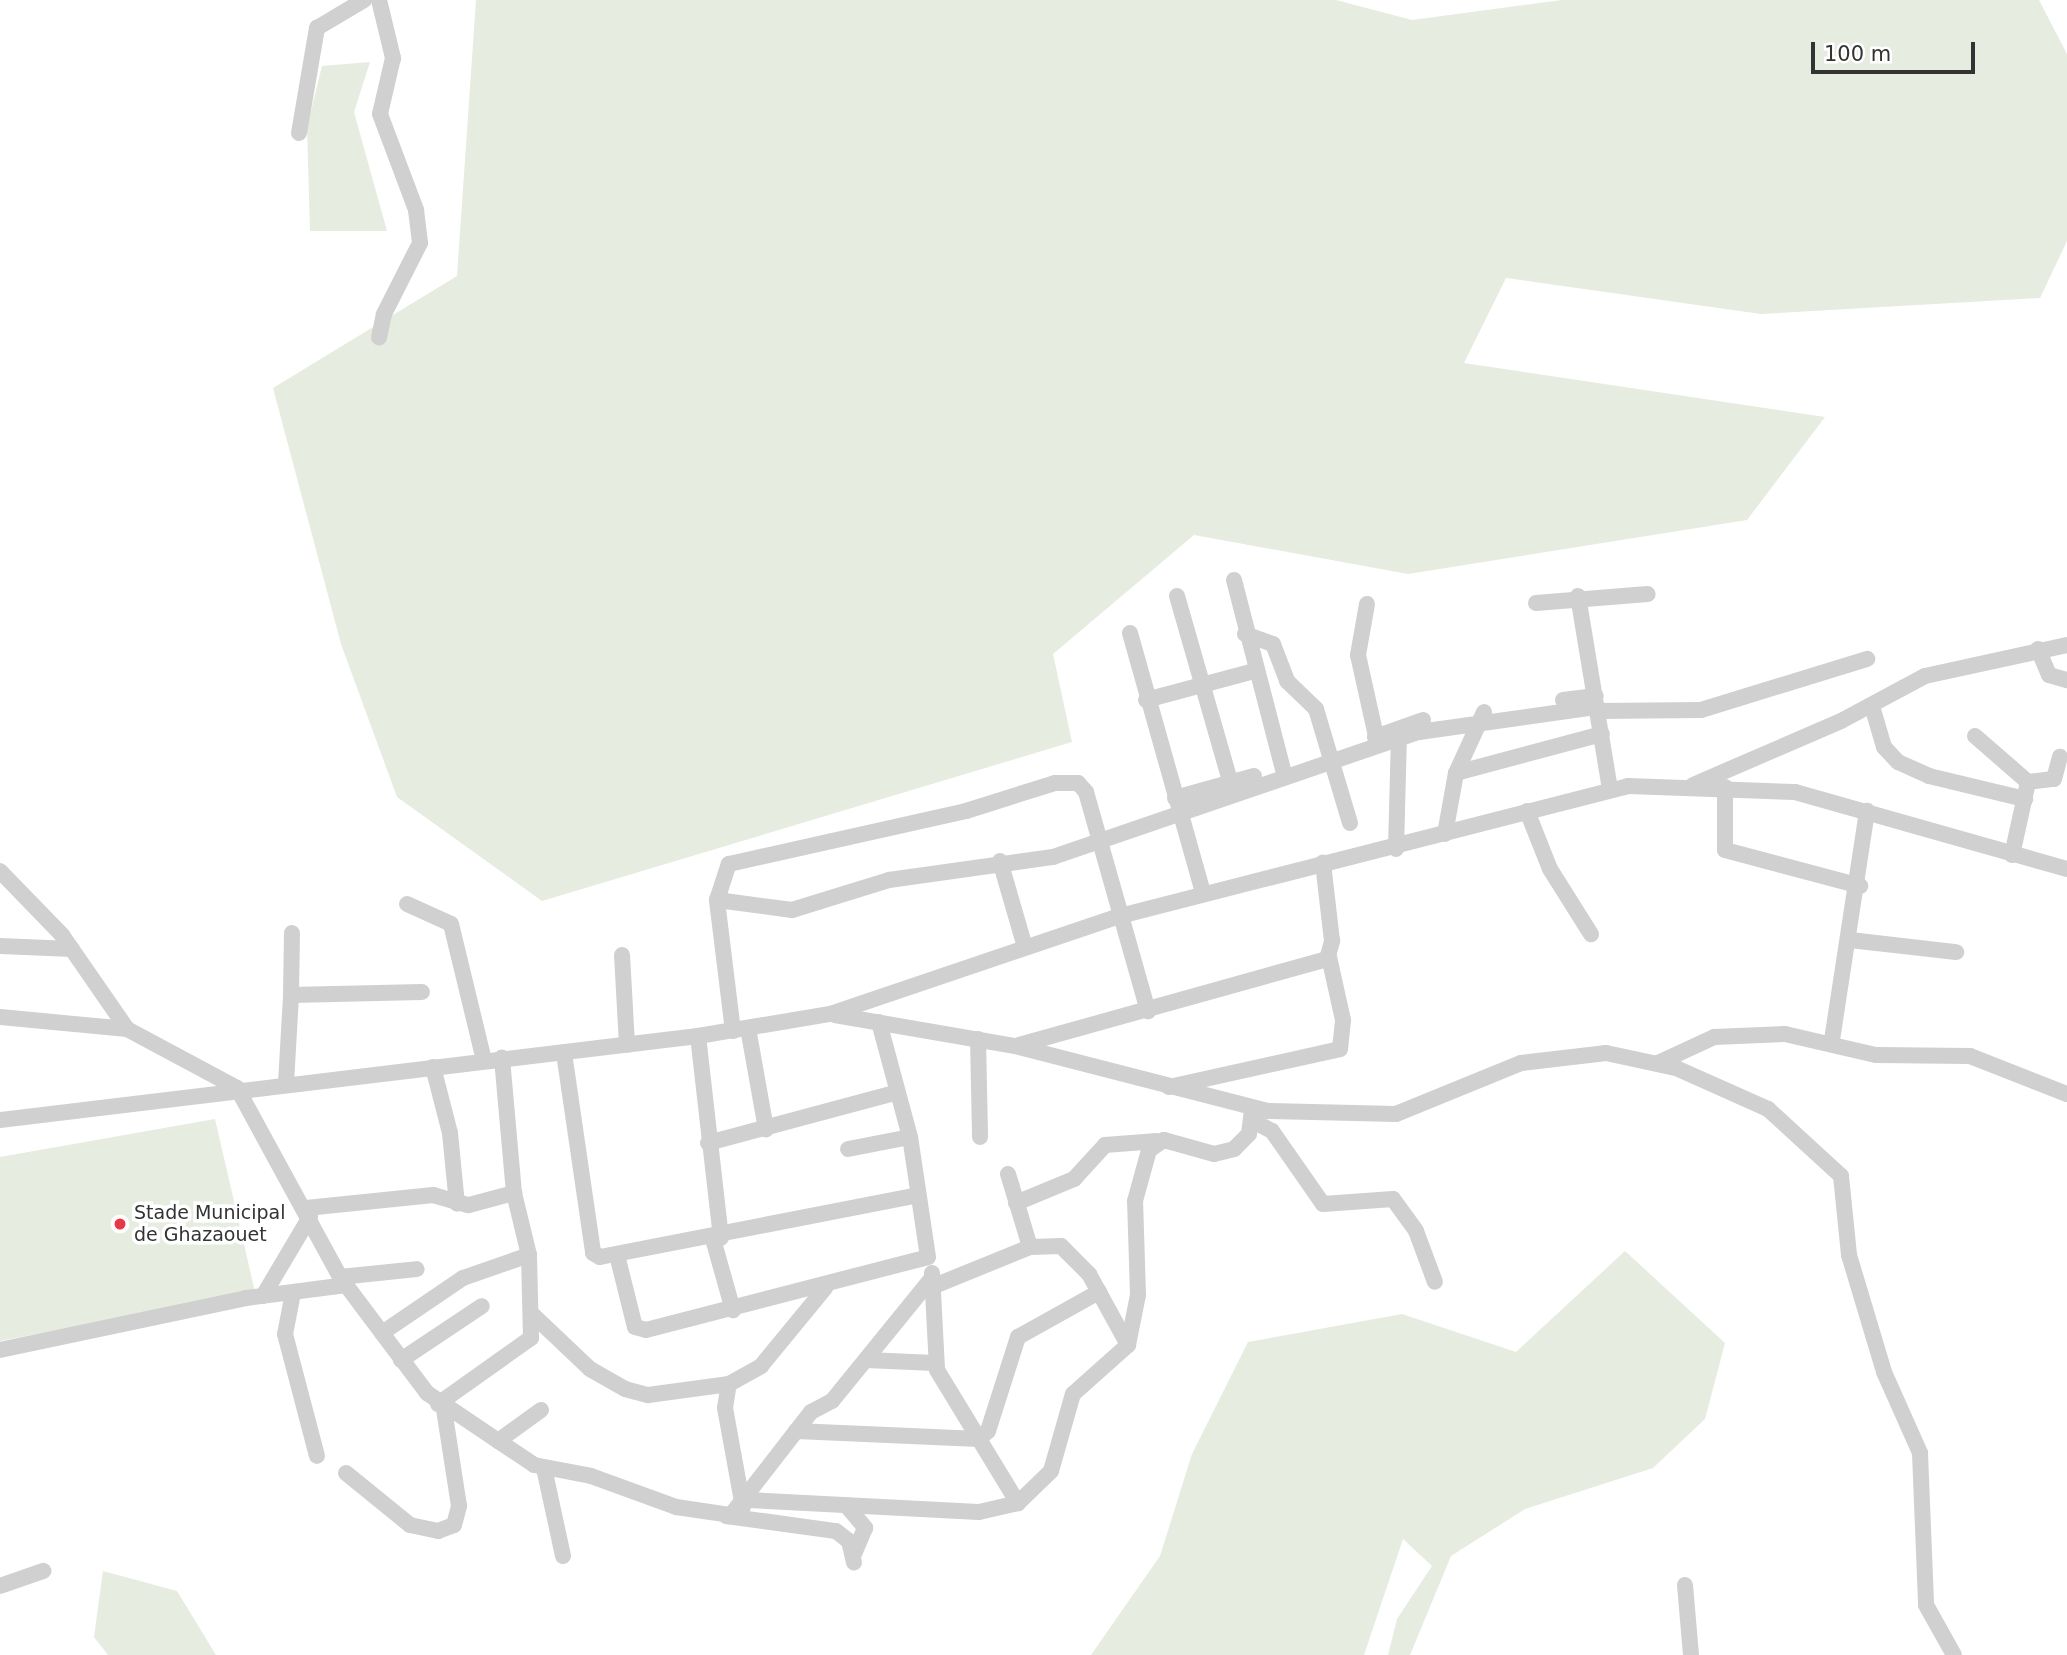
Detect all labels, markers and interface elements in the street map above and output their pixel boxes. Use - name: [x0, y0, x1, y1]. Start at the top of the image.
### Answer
- scale bar: [1815, 28, 1980, 72]
- text: 100 m: [1824, 42, 1891, 66]
- place label: Stade Municipal de Ghazaouet: [134, 1202, 285, 1246]
- marker: Stade Municipal de Ghazaouet: [112, 1216, 128, 1232]

